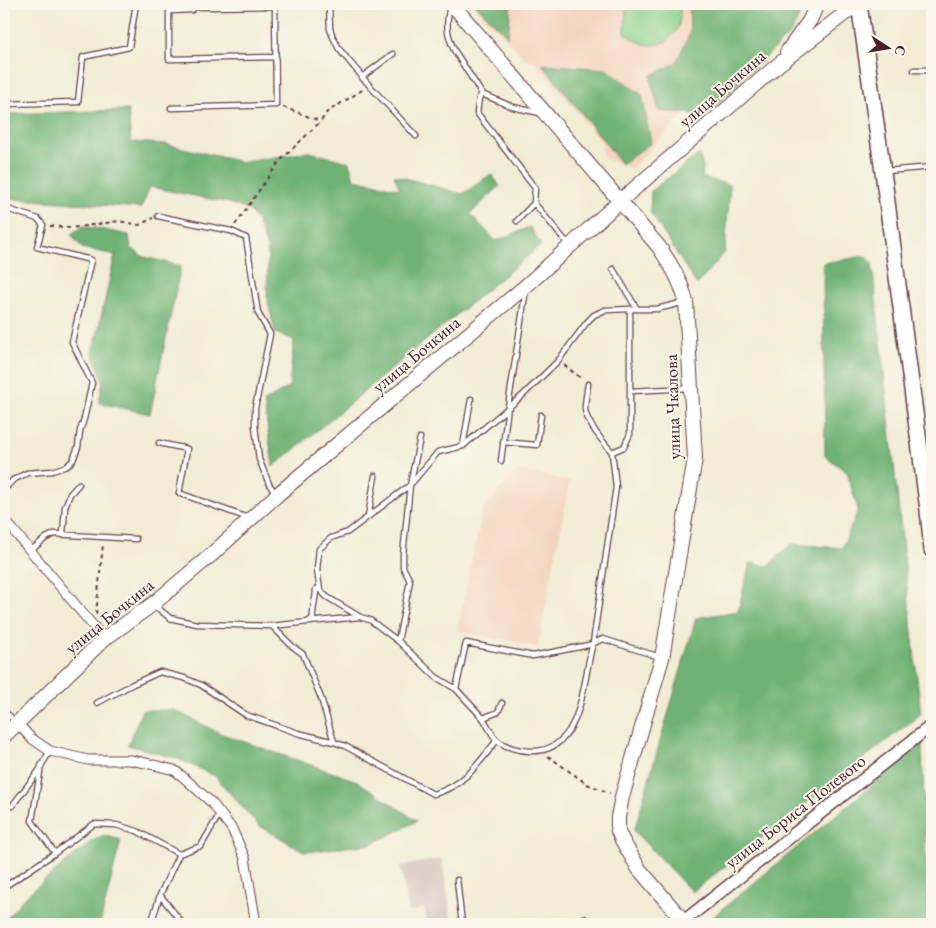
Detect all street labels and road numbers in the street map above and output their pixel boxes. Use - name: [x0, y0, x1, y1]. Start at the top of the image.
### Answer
- street label: улица Бочкина: [674, 43, 771, 132]
- street label: улица Бочкина: [367, 310, 465, 397]
- street label: улица Чкалова: [659, 353, 685, 460]
- street label: улица Бочкина: [60, 573, 159, 659]
- street label: улица Бориса Полевого: [720, 749, 870, 873]

